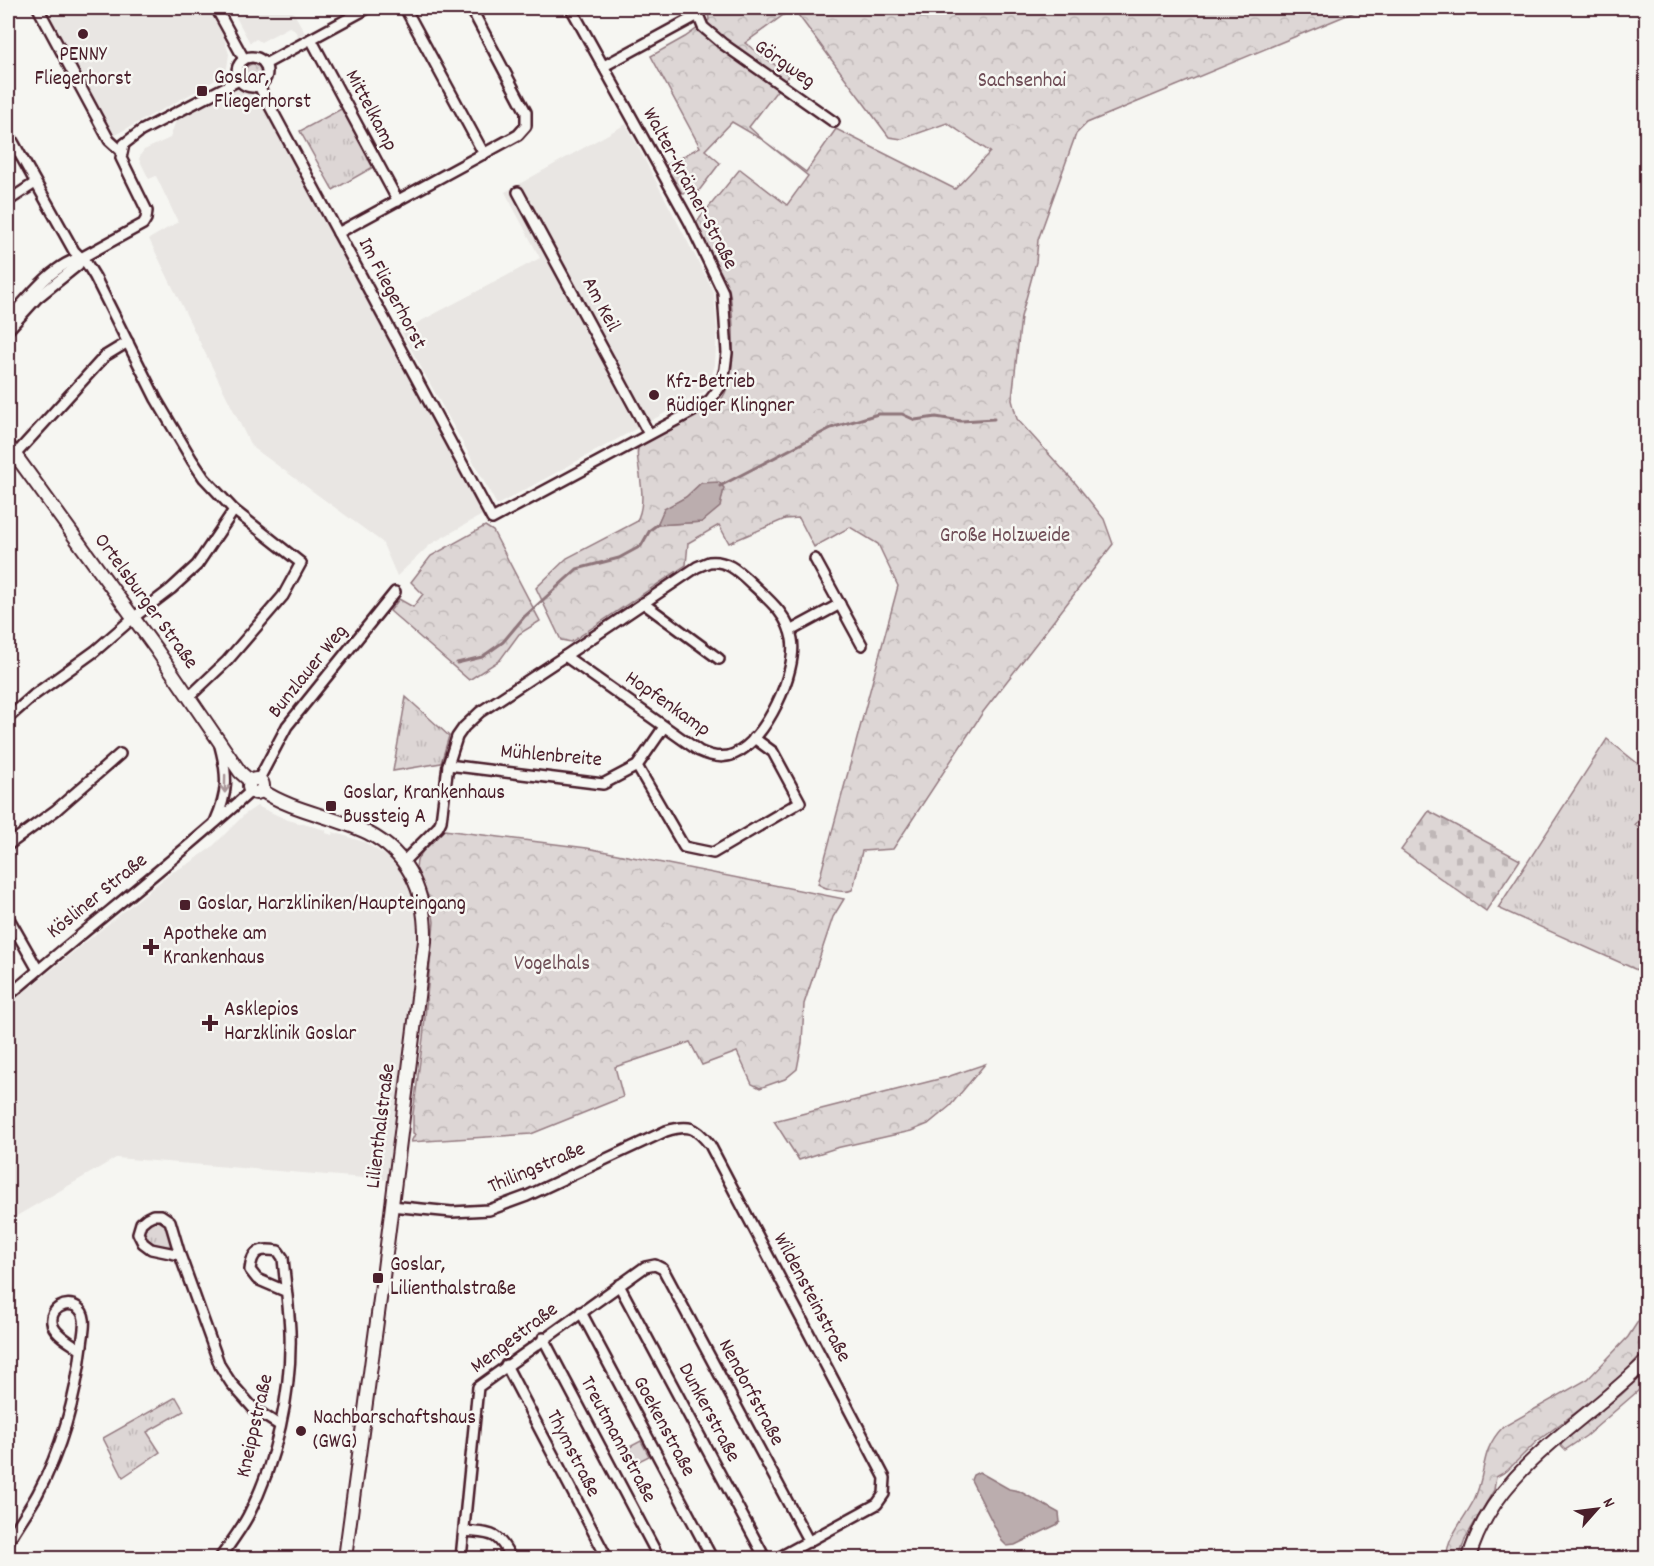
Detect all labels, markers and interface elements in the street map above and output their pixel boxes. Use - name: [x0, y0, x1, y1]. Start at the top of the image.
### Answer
- marker: PENNY Fliegerhorst: [76, 27, 90, 41]
- street label: Görgweg: [747, 33, 821, 97]
- place label: PENNY Fliegerhorst: [34, 41, 132, 95]
- place label: Goslar, Fliegerhorst: [214, 64, 311, 118]
- street label: Mittelkamp: [336, 65, 404, 157]
- park label: Sachsenhai: [978, 67, 1066, 97]
- marker: Goslar, Fliegerhorst: [195, 84, 209, 98]
- street label: Walter-Krämer-Straße: [634, 103, 744, 275]
- street label: Im Fliegerhorst: [349, 233, 433, 355]
- street label: Am Keil: [573, 272, 627, 338]
- place label: Kfz-Betrieb Rüdiger Klingner: [666, 368, 794, 422]
- marker: Kfz-Betrieb Rüdiger Klingner: [647, 388, 661, 402]
- park label: Große Holzweide: [940, 522, 1070, 552]
- street label: Ortelsburger Straße: [85, 528, 205, 676]
- street label: Bunzlauer Weg: [262, 619, 356, 725]
- street label: Hopfenkamp: [618, 664, 716, 746]
- street label: Mühlenbreite: [499, 738, 603, 776]
- one-way arrow: [220, 774, 231, 794]
- place label: Goslar, Krankenhaus Bussteig A: [343, 779, 505, 833]
- marker: Goslar, Krankenhaus Bussteig A: [324, 799, 338, 813]
- street label: Kösliner Straße: [41, 847, 155, 947]
- place label: Goslar, Harzkliniken/Haupteingang: [197, 890, 466, 920]
- marker: Goslar, Harzkliniken/Haupteingang: [178, 898, 192, 912]
- place label: Apotheke am Krankenhaus: [163, 920, 267, 974]
- marker: Apotheke am Krankenhaus: [144, 940, 158, 954]
- park label: Vogelhals: [514, 950, 590, 980]
- place label: Asklepios Harzklinik Goslar: [224, 996, 356, 1050]
- marker: Asklepios Harzklinik Goslar: [201, 1014, 219, 1032]
- street label: Lilienthalstraße: [359, 1062, 405, 1190]
- street label: Thilingstraße: [484, 1135, 590, 1203]
- street label: Wildensteinstraße: [764, 1228, 858, 1368]
- place label: Goslar, Lilienthalstraße: [390, 1251, 516, 1305]
- marker: Goslar, Lilienthalstraße: [371, 1271, 385, 1285]
- street label: Mengestraße: [465, 1296, 565, 1382]
- street label: Nendorfstraße: [709, 1334, 791, 1452]
- street label: Dunkerstraße: [669, 1358, 747, 1468]
- street label: Kneippstraße: [230, 1371, 282, 1481]
- street label: Treutmannstraße: [571, 1371, 663, 1509]
- street label: Goekenstraße: [624, 1371, 702, 1483]
- place label: Nachbarschaftshaus (GWG): [313, 1404, 476, 1458]
- street label: Thymstraße: [537, 1405, 607, 1503]
- marker: Nachbarschaftshaus (GWG): [294, 1424, 308, 1438]
- north arrow: [1567, 1479, 1627, 1539]
- text: N: [1596, 1494, 1620, 1512]

